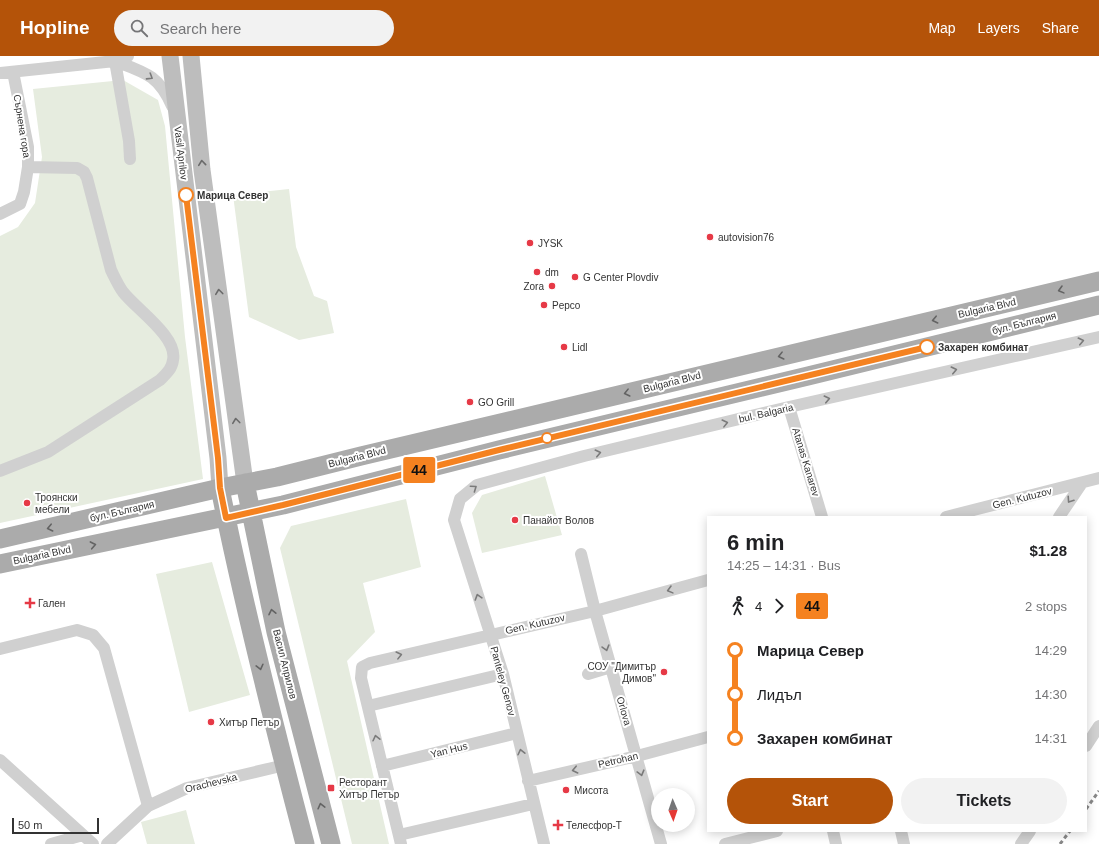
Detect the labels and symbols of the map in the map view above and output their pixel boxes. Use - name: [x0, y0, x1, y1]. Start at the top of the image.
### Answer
- one-way arrow: [146, 72, 153, 79]
- street label: Сърнена гора: [12, 93, 33, 159]
- street label: Vasil Aprilov: [172, 126, 190, 180]
- one-way arrow: [197, 160, 206, 166]
- marker: Марица Север: [178, 187, 194, 203]
- place label: Марица Север: [197, 190, 268, 201]
- marker: autovision76: [705, 232, 715, 242]
- place label: autovision76: [718, 232, 775, 243]
- marker: JYSK: [525, 238, 535, 248]
- place label: JYSK: [538, 238, 563, 249]
- marker: dm: [532, 267, 542, 277]
- place label: dm: [545, 267, 559, 278]
- marker: G Center Plovdiv: [570, 272, 580, 282]
- place label: G Center Plovdiv: [583, 272, 659, 283]
- place label: Zora: [523, 281, 544, 292]
- marker: Zora: [547, 281, 557, 291]
- one-way arrow: [1058, 286, 1064, 294]
- one-way arrow: [215, 289, 224, 295]
- street label: Bulgaria Blvd: [957, 296, 1017, 320]
- marker: Pepco: [539, 300, 549, 310]
- place label: Pepco: [552, 300, 581, 311]
- street label: бул. България: [991, 310, 1057, 336]
- one-way arrow: [931, 315, 938, 324]
- one-way arrow: [1078, 337, 1084, 345]
- marker: Захарен комбинат: [919, 339, 935, 355]
- marker: Lidl: [559, 342, 569, 352]
- place label: Lidl: [572, 342, 588, 353]
- place label: Захарен комбинат: [938, 342, 1028, 353]
- one-way arrow: [778, 352, 784, 360]
- one-way arrow: [951, 366, 957, 374]
- street label: Bulgaria Blvd: [642, 370, 702, 394]
- one-way arrow: [624, 388, 631, 397]
- one-way arrow: [824, 395, 831, 403]
- marker: GO Grill: [465, 397, 475, 407]
- place label: GO Grill: [478, 397, 514, 408]
- street label: bul. Balgaria: [738, 401, 795, 425]
- one-way arrow: [232, 418, 241, 424]
- one-way arrow: [722, 419, 728, 427]
- street label: Atanas Kanarev: [790, 426, 822, 498]
- unlabelled marker: [541, 432, 553, 444]
- street label: Bulgaria Blvd: [327, 445, 387, 469]
- one-way arrow: [595, 449, 602, 458]
- line badge: 44: [401, 457, 437, 483]
- street label: Gen. Kutuzov: [991, 485, 1053, 511]
- one-way arrow: [469, 486, 476, 493]
- place label: Троянски мебели: [35, 492, 78, 515]
- one-way arrow: [1068, 496, 1075, 503]
- marker: Троянски мебели: [22, 498, 32, 508]
- street label: бул. България: [89, 498, 155, 524]
- marker: Панайот Волов: [510, 515, 520, 525]
- place label: Панайот Волов: [523, 515, 594, 526]
- one-way arrow: [47, 523, 53, 531]
- one-way arrow: [90, 541, 96, 549]
- street label: Bulgaria Blvd: [12, 543, 72, 567]
- one-way arrow: [667, 585, 674, 594]
- one-way arrow: [474, 594, 483, 601]
- marker: Гален: [25, 598, 35, 608]
- place label: Гален: [38, 598, 65, 609]
- one-way arrow: [269, 609, 277, 616]
- street label: Gen. Kutuzov: [504, 612, 566, 636]
- street label: Васил Априлов: [271, 628, 299, 700]
- street label: Panteley Genov: [488, 645, 518, 717]
- one-way arrow: [601, 645, 609, 652]
- one-way arrow: [396, 652, 402, 660]
- place label: СОУ "Димитър Димов": [588, 661, 656, 684]
- one-way arrow: [256, 664, 264, 670]
- marker: СОУ "Димитър Димов": [659, 667, 669, 677]
- street label: Orlova: [615, 695, 633, 727]
- marker: Хитър Петър: [206, 717, 216, 727]
- place label: Хитър Петър: [219, 717, 280, 728]
- one-way arrow: [372, 735, 380, 741]
- street label: Yan Hus: [429, 740, 469, 760]
- one-way arrow: [517, 749, 526, 756]
- street label: Petrohan: [597, 750, 639, 770]
- one-way arrow: [572, 765, 579, 774]
- one-way arrow: [637, 770, 645, 777]
- street label: Orachevska: [184, 771, 239, 795]
- place label: Ресторант Хитър Петър: [339, 777, 400, 800]
- marker: Ресторант Хитър Петър: [326, 783, 336, 793]
- marker: Мисота: [561, 785, 571, 795]
- place label: Мисота: [574, 785, 609, 796]
- north arrow: [651, 788, 695, 832]
- one-way arrow: [317, 803, 326, 810]
- scale bar: [12, 816, 99, 835]
- marker: Телесфор-Т: [553, 820, 563, 830]
- place label: Телесфор-Т: [566, 820, 622, 831]

